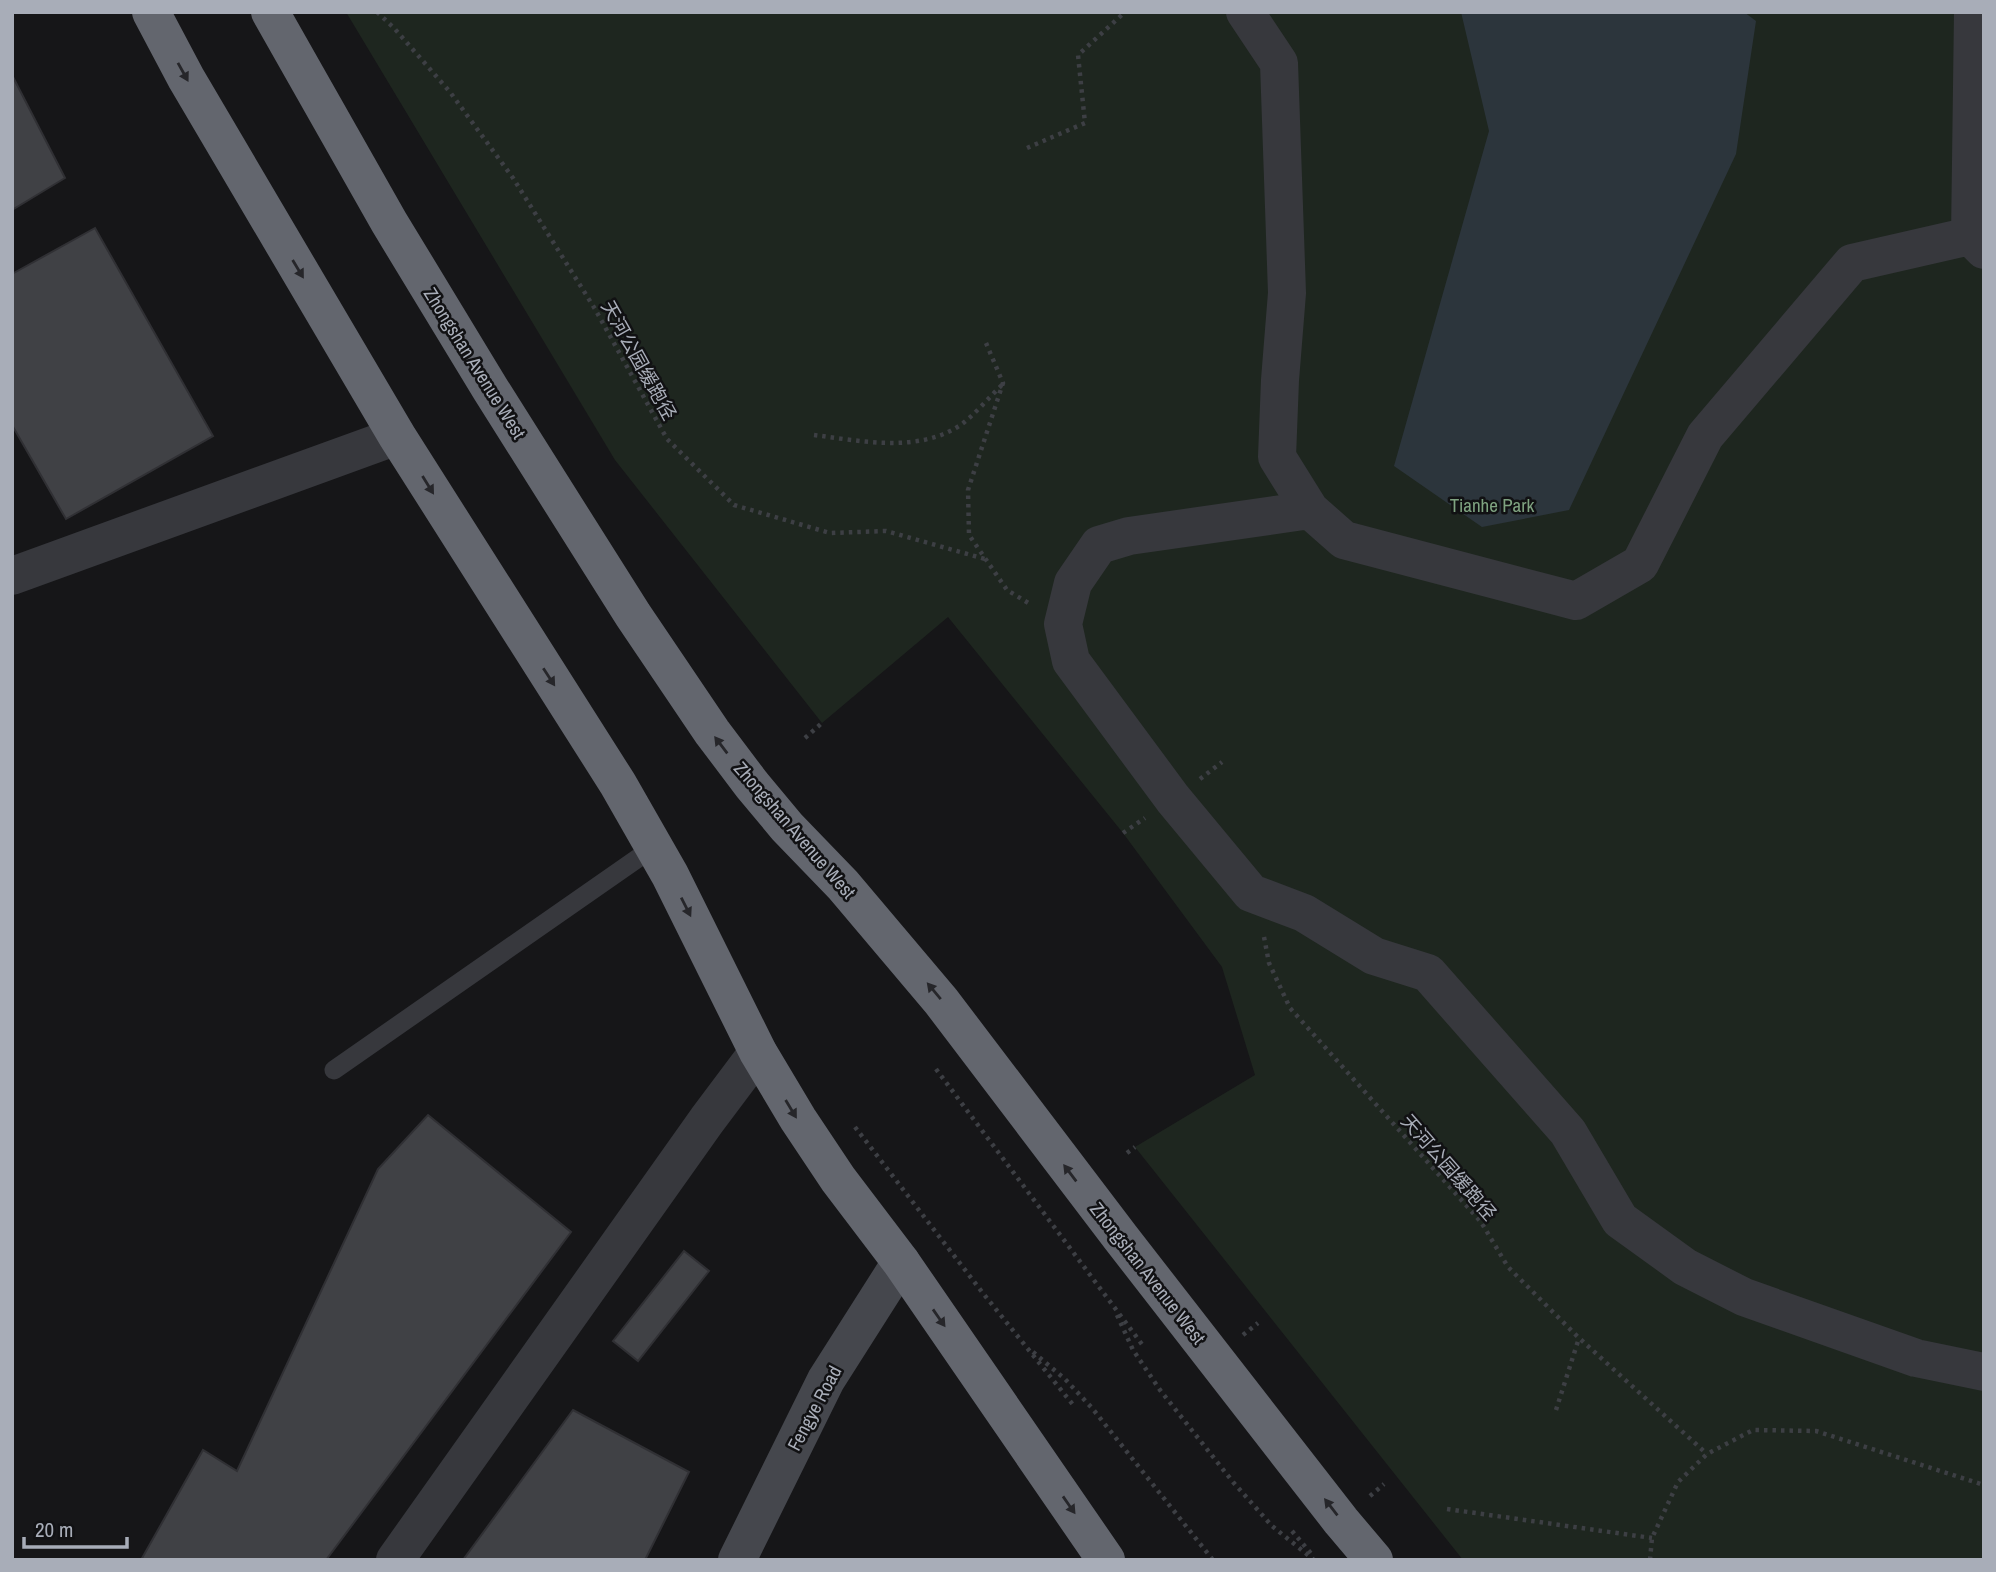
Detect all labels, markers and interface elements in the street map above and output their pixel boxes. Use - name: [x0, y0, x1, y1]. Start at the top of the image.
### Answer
- one-way arrow: [178, 62, 189, 82]
- one-way arrow: [292, 259, 304, 278]
- street label: Zhongshan Avenue West: [418, 283, 532, 444]
- street label: 天河公园缓跑径: [595, 296, 683, 424]
- one-way arrow: [421, 475, 434, 494]
- park label: Tianhe Park: [1450, 492, 1534, 518]
- one-way arrow: [543, 667, 556, 687]
- one-way arrow: [715, 736, 729, 754]
- street label: Zhongshan Avenue West: [728, 756, 862, 905]
- one-way arrow: [681, 897, 692, 917]
- one-way arrow: [926, 983, 941, 1001]
- one-way arrow: [785, 1099, 797, 1118]
- street label: 天河公园缓跑径: [1396, 1108, 1502, 1226]
- one-way arrow: [1064, 1164, 1078, 1182]
- street label: Zhongshan Avenue West: [1084, 1197, 1212, 1350]
- one-way arrow: [932, 1309, 946, 1327]
- street label: Fengye Road: [781, 1361, 847, 1455]
- one-way arrow: [1062, 1496, 1076, 1514]
- one-way arrow: [1323, 1499, 1338, 1517]
- scale bar: [24, 1506, 128, 1550]
- text: 20 m: [35, 1515, 73, 1544]

